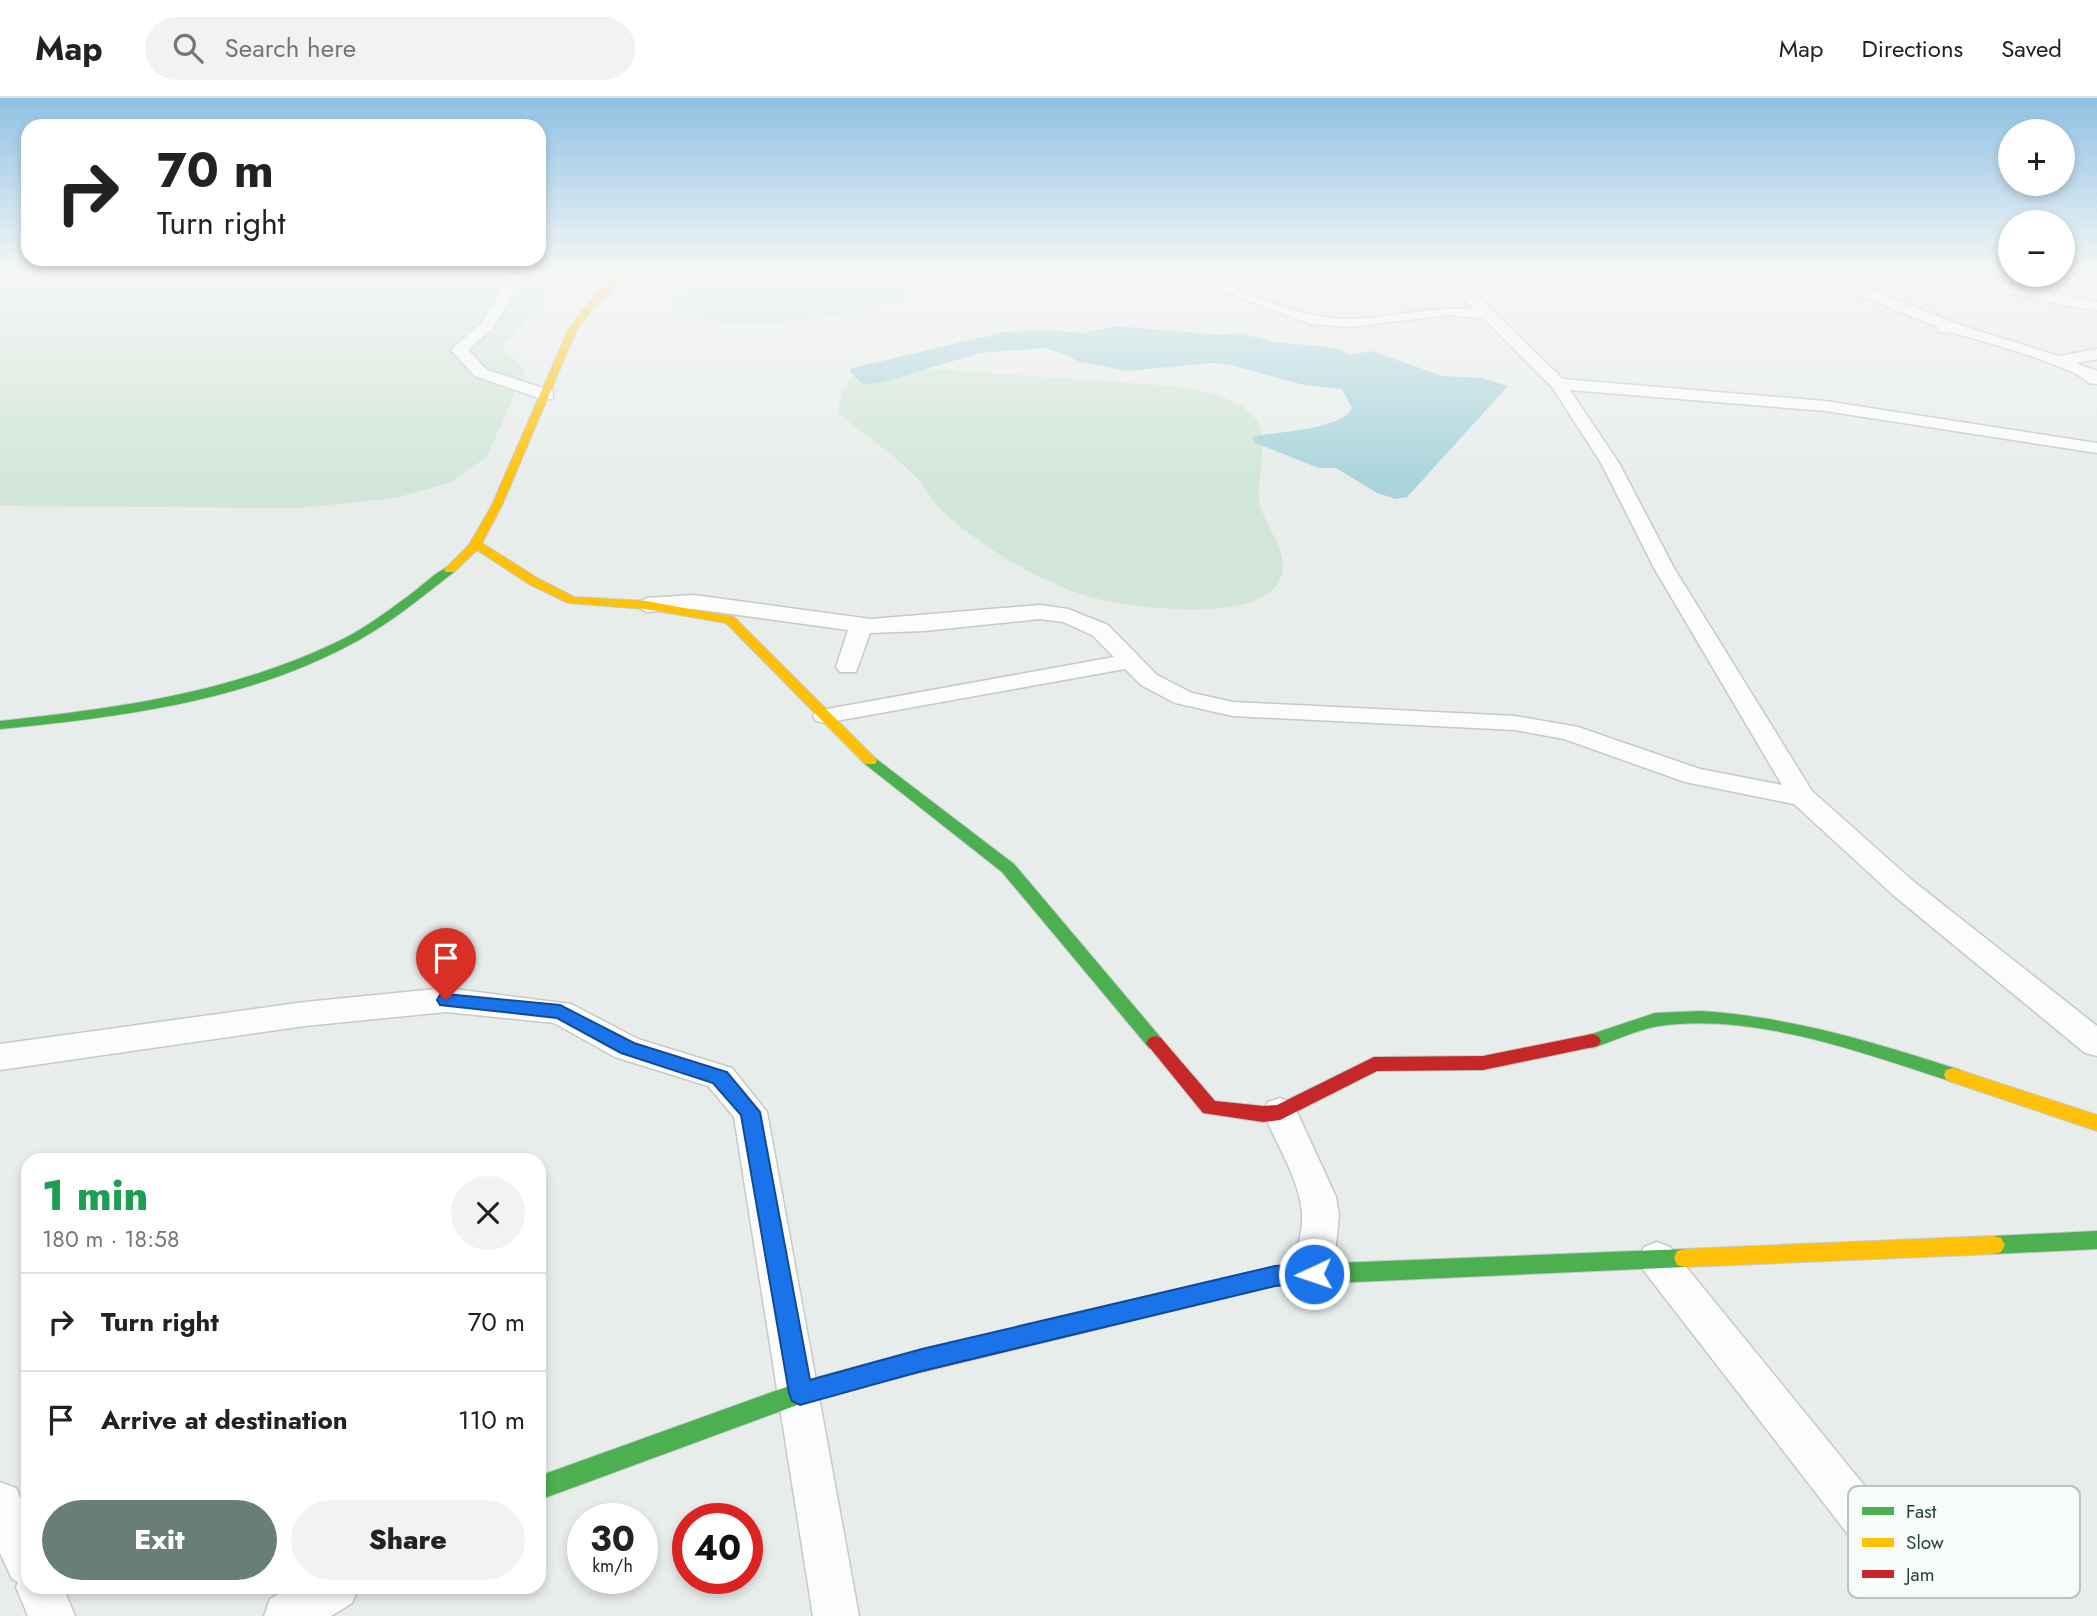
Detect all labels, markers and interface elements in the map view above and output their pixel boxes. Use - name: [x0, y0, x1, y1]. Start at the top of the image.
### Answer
- search box: [145, 17, 635, 80]
- text: Map: [35, 25, 103, 72]
- icon: search: [169, 29, 207, 67]
- text: Search here: [225, 29, 356, 67]
- text: Map: [1779, 31, 1824, 66]
- text: Directions: [1862, 31, 1963, 66]
- text: Saved: [2001, 31, 2062, 66]
- map controls: [1998, 119, 2075, 287]
- button: +: [1998, 119, 2075, 196]
- text: 70 m: [157, 135, 274, 205]
- icon: right: [42, 147, 133, 238]
- text: Turn right: [157, 200, 286, 246]
- button: −: [1998, 210, 2075, 287]
- pin: [416, 928, 476, 1000]
- icon: arrive: [427, 939, 465, 977]
- text: 1 min: [42, 1165, 148, 1226]
- button: close: [451, 1176, 525, 1250]
- text: 180 m · 18:58: [42, 1222, 180, 1256]
- position arrow: [1277, 1237, 1351, 1311]
- icon: right: [42, 1303, 80, 1341]
- text: Turn right: [101, 1303, 219, 1341]
- text: 70 m: [468, 1303, 525, 1341]
- icon: arrive: [42, 1401, 80, 1439]
- text: Arrive at destination: [101, 1401, 348, 1439]
- text: 110 m: [458, 1401, 525, 1439]
- legend: [1848, 1486, 2080, 1598]
- text: Fast: [1906, 1498, 1937, 1525]
- button: Exit: [42, 1500, 277, 1580]
- button: Share: [291, 1500, 525, 1580]
- speed limit sign: 40: [672, 1503, 763, 1594]
- text: 30: [590, 1514, 635, 1564]
- text: Slow: [1906, 1529, 1944, 1556]
- text: km/h: [592, 1553, 633, 1579]
- text: Jam: [1903, 1561, 1935, 1588]

